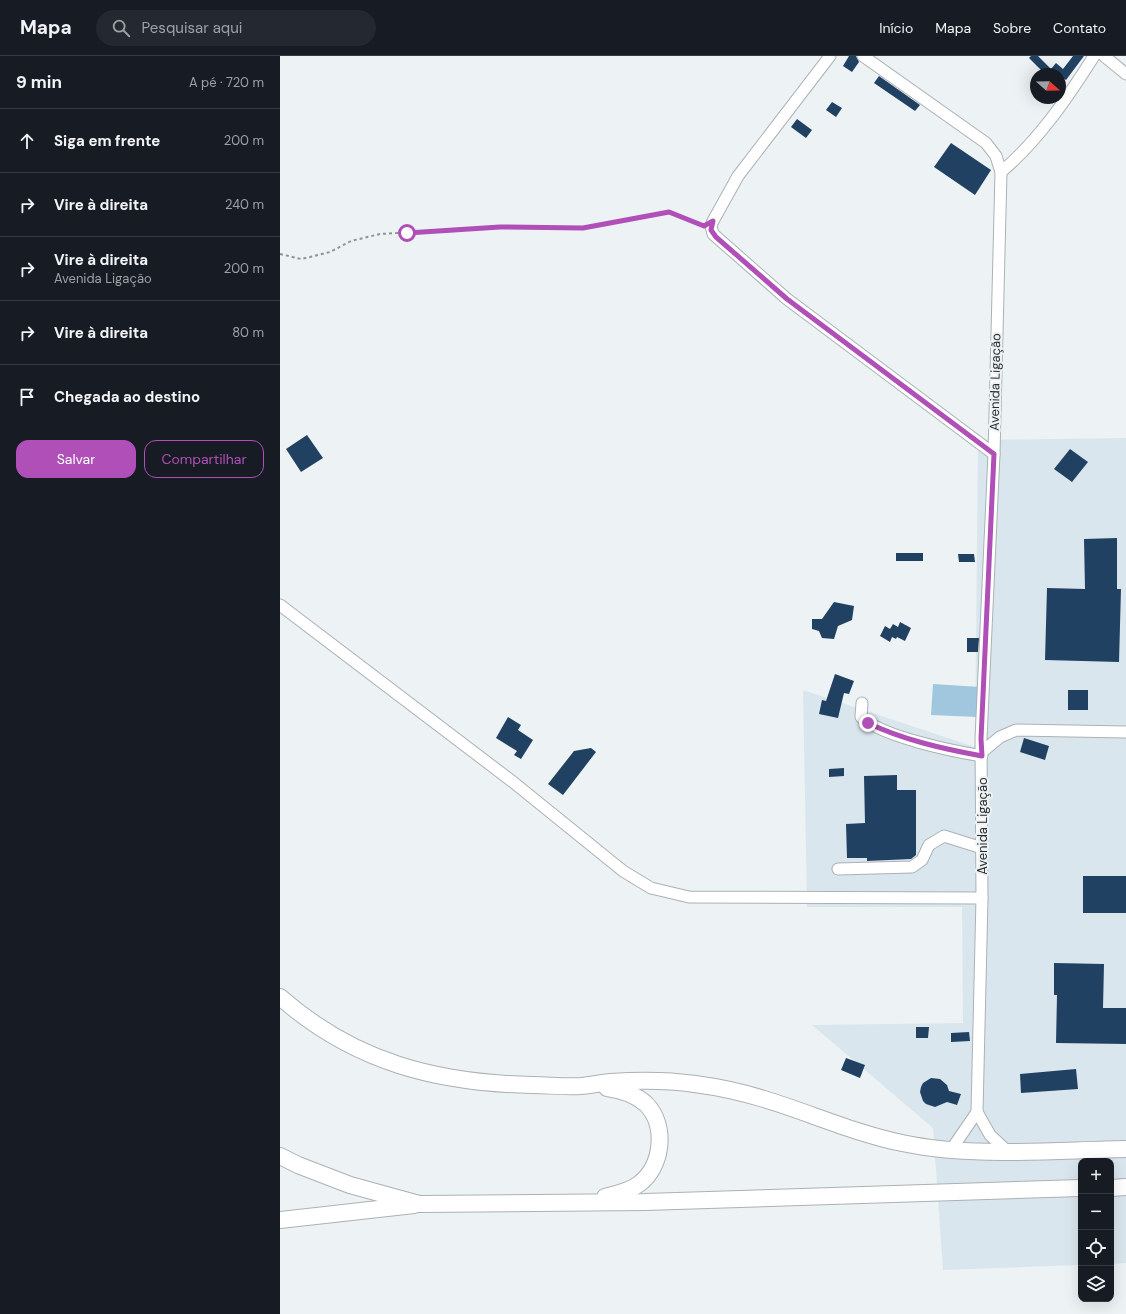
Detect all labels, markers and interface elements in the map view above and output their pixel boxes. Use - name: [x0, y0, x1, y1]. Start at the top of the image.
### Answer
- search box: [96, 10, 376, 46]
- text: Mapa: [20, 15, 72, 40]
- icon: search: [110, 17, 132, 39]
- text: Pesquisar aqui: [142, 18, 242, 38]
- text: Início: [879, 19, 913, 37]
- text: Mapa: [935, 19, 971, 37]
- text: Sobre: [993, 19, 1031, 37]
- text: Contato: [1053, 19, 1106, 37]
- north arrow: [1030, 68, 1066, 104]
- text: 9 min: [16, 71, 62, 93]
- text: A pé · 720 m: [189, 74, 264, 91]
- icon: ahead: [16, 130, 38, 152]
- text: Siga em frente: [54, 131, 160, 151]
- text: 200 m: [224, 132, 264, 149]
- icon: right: [16, 194, 38, 216]
- text: Vire à direita: [54, 195, 148, 215]
- text: 240 m: [225, 196, 264, 213]
- route start: [398, 224, 416, 242]
- text: Vire à direita: [54, 250, 148, 270]
- icon: right: [16, 258, 38, 280]
- text: 200 m: [224, 260, 264, 277]
- text: Avenida Ligação: [54, 270, 152, 287]
- icon: right: [16, 322, 38, 344]
- text: Vire à direita: [54, 323, 148, 343]
- text: 80 m: [232, 324, 264, 341]
- street label: Avenida Ligação: [986, 333, 1004, 431]
- icon: arrive: [16, 386, 38, 408]
- text: Chegada ao destino: [54, 387, 200, 407]
- button: Salvar: [16, 440, 136, 478]
- button: Compartilhar: [144, 440, 264, 478]
- route end: [859, 714, 877, 732]
- street label: Avenida Ligação: [974, 777, 991, 875]
- map controls: [1078, 1158, 1114, 1302]
- button: +: [1078, 1158, 1114, 1194]
- button: −: [1078, 1194, 1114, 1230]
- button: locate: [1078, 1230, 1114, 1266]
- button: layers: [1078, 1266, 1114, 1302]

